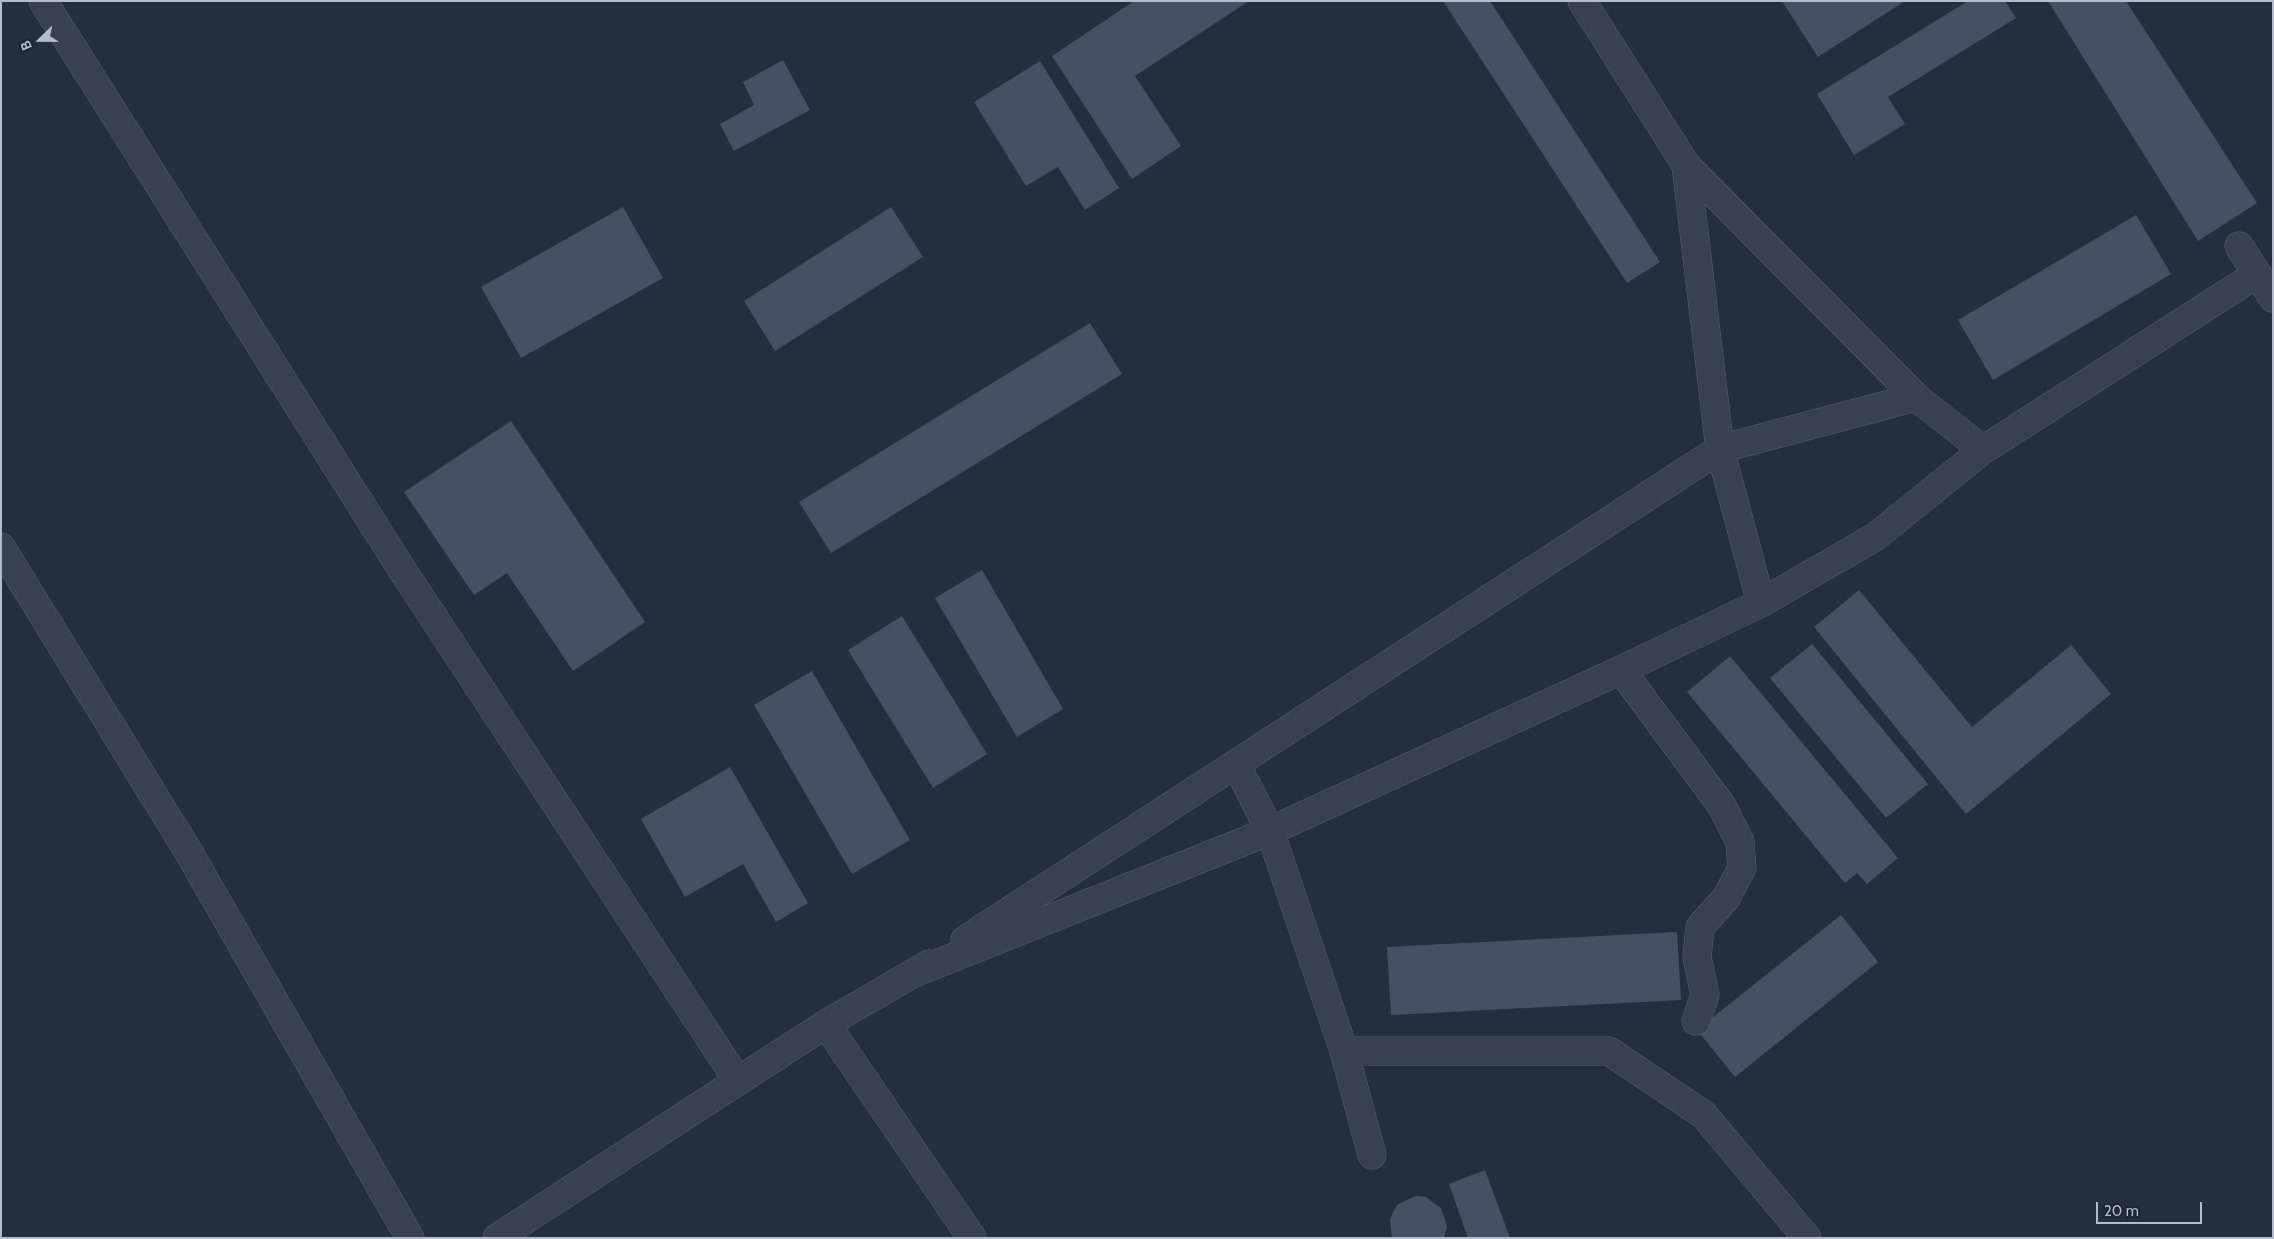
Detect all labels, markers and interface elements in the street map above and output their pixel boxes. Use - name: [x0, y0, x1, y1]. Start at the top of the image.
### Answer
- north arrow: [15, 15, 65, 65]
- text: B: [16, 38, 36, 53]
- scale bar: [2099, 1192, 2205, 1224]
- text: 20 m: [2104, 1202, 2139, 1220]

